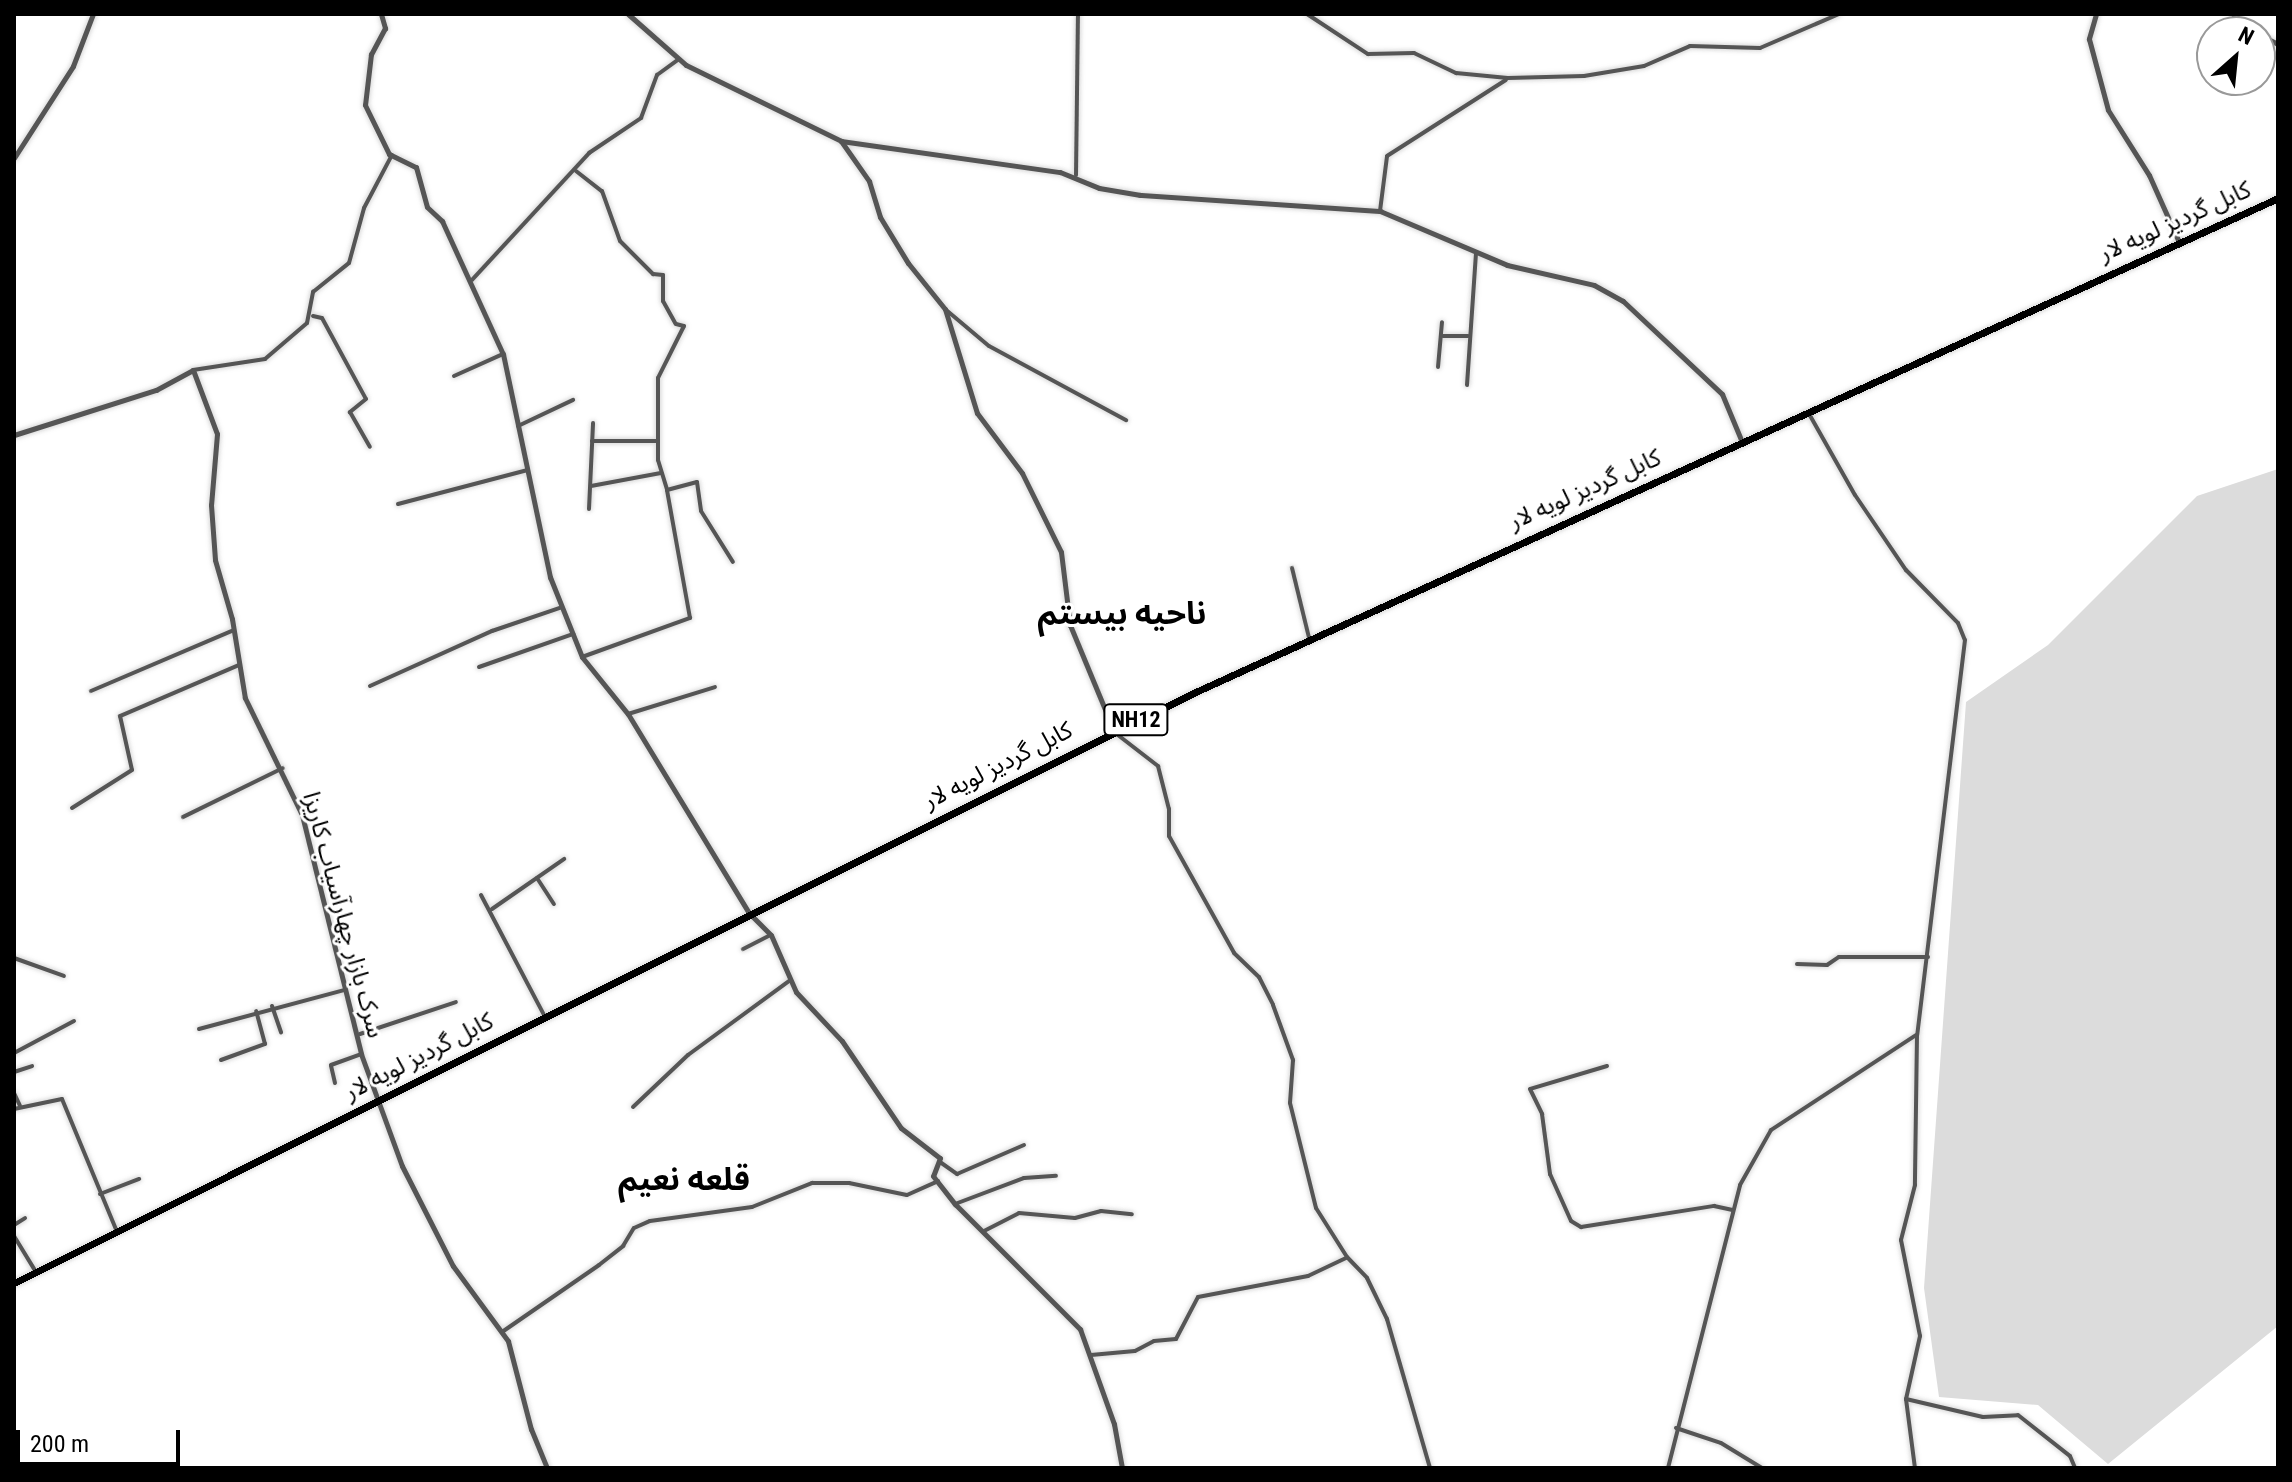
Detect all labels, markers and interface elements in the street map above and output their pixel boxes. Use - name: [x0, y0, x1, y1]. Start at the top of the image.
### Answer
- north arrow: [2196, 16, 2276, 96]
- text: N: [2235, 22, 2258, 50]
- street label: کابل گردیز لویه لار: [2095, 176, 2255, 268]
- street label: کابل گردیز لویه لار: [1505, 444, 1665, 536]
- district label: ناحیه بیستم: [1038, 594, 1206, 632]
- road number: NH12: [1102, 702, 1170, 738]
- street label: کابل گردیز لویه لار: [919, 716, 1077, 816]
- street label: سرک بازار چهارآسیاب کاریزا: [296, 789, 390, 1041]
- street label: کابل گردیز لویه لار: [340, 1007, 498, 1107]
- district label: قلعه نعيم: [618, 1160, 750, 1198]
- scale bar: [20, 1414, 184, 1464]
- text: 200 m: [30, 1430, 89, 1458]

